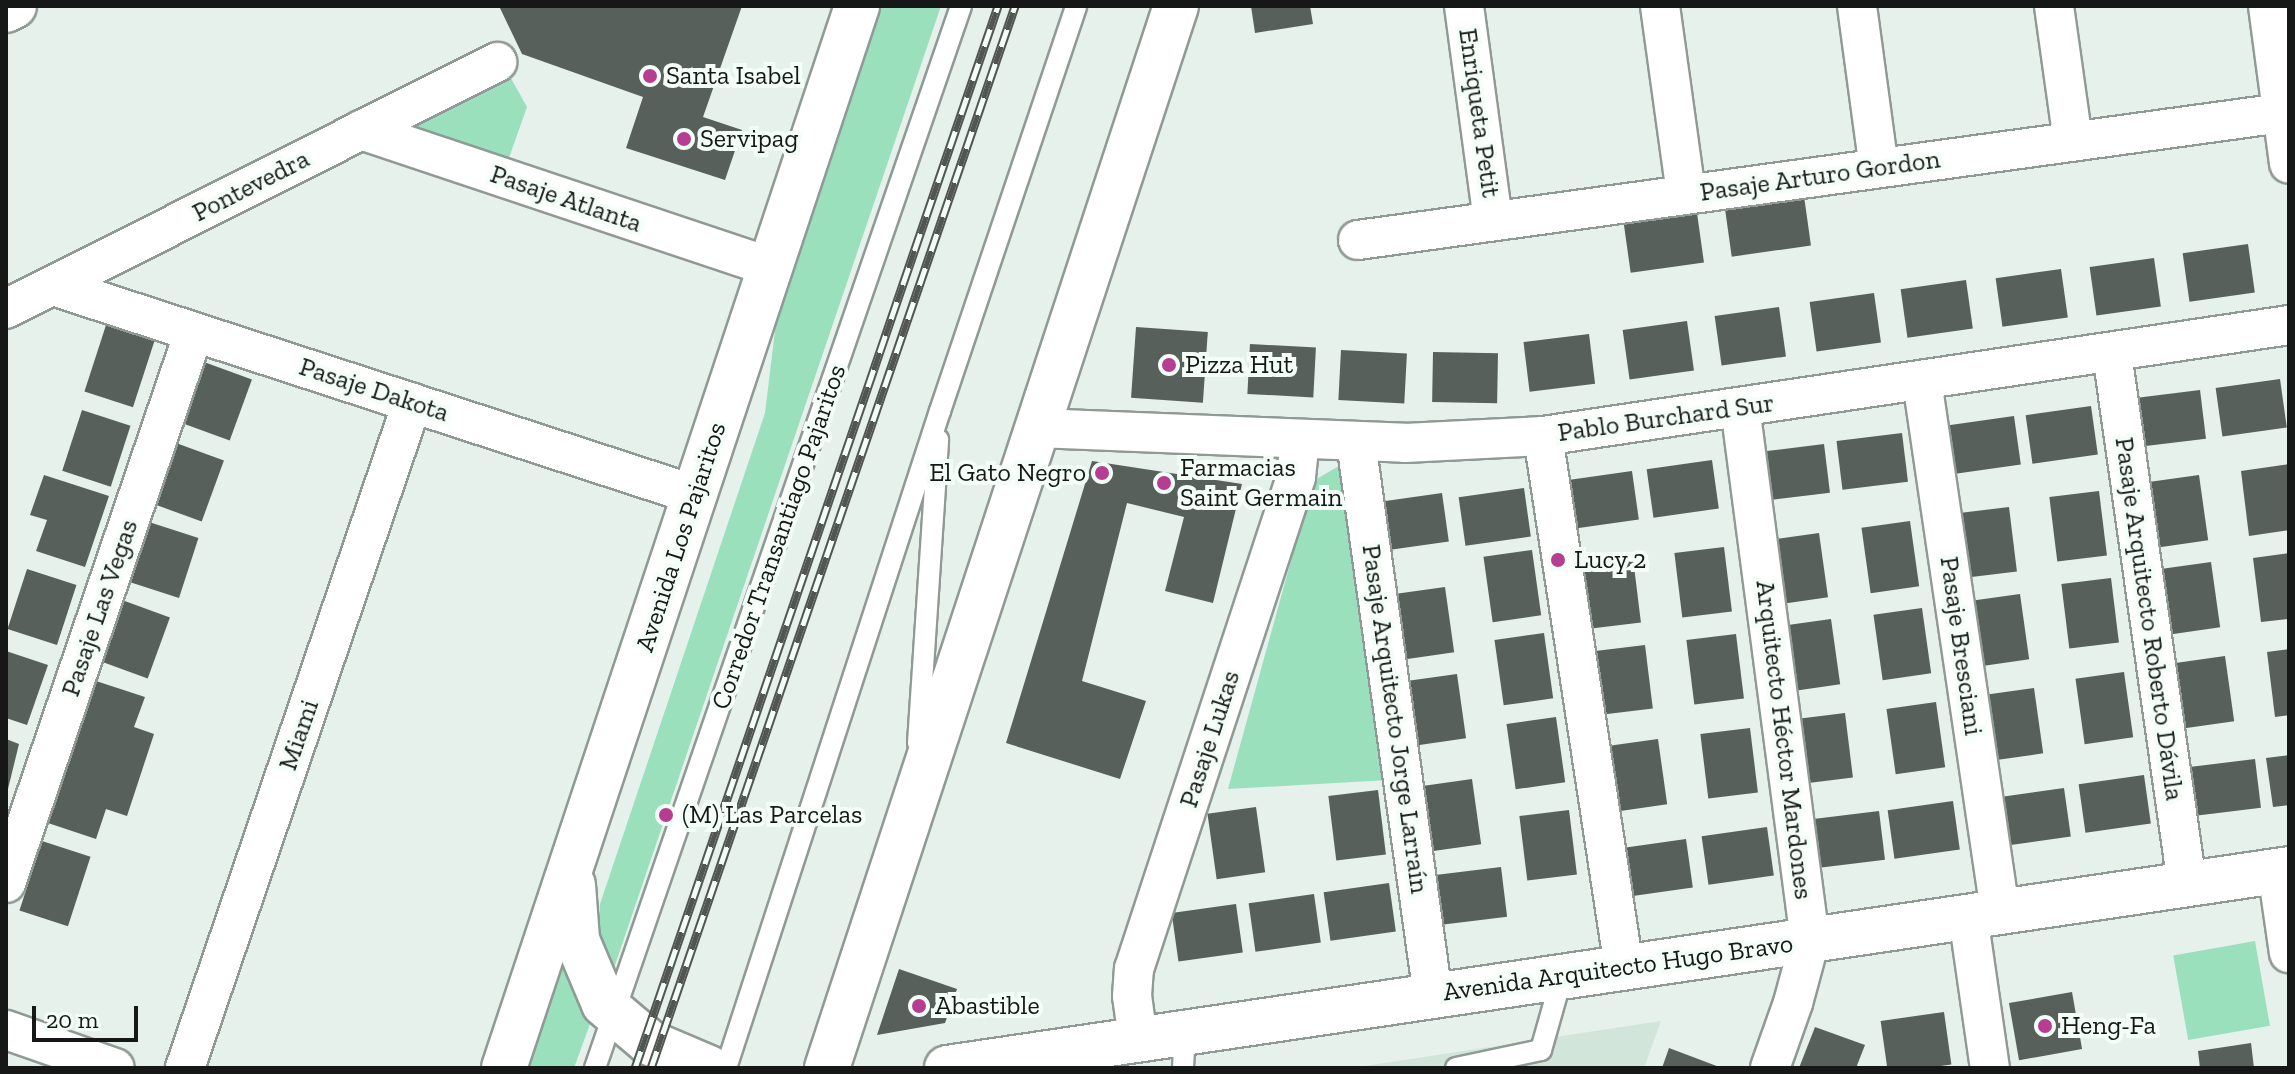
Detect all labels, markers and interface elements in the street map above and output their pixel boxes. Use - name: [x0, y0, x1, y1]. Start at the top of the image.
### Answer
- street label: Enriqueta Petit: [1452, 26, 1506, 200]
- place label: Santa Isabel: [666, 60, 801, 92]
- marker: Santa Isabel: [641, 67, 659, 85]
- place label: Servipag: [700, 123, 799, 155]
- marker: Servipag: [675, 130, 693, 148]
- street label: Pontevedra: [187, 143, 315, 229]
- street label: Pasaje Arturo Gordon: [1698, 144, 1942, 208]
- street label: Pasaje Atlanta: [486, 158, 646, 240]
- place label: Pizza Hut: [1185, 349, 1293, 381]
- street label: Pasaje Dakota: [295, 351, 453, 429]
- marker: Pizza Hut: [1160, 356, 1178, 374]
- street label: Corredor Transantiago Pajaritos: [705, 360, 853, 714]
- street label: Pablo Burchard Sur: [1556, 387, 1776, 449]
- street label: Avenida Los Pajaritos: [629, 418, 733, 656]
- street label: Pasaje Arquitecto Roberto Dávila: [2108, 435, 2190, 803]
- place label: Farmacias Saint Germain: [1180, 452, 1342, 514]
- place label: El Gato Negro: [929, 457, 1086, 489]
- marker: El Gato Negro: [1093, 464, 1111, 482]
- marker: Farmacias Saint Germain: [1155, 474, 1173, 492]
- street label: Pasaje Las Vegas: [55, 515, 145, 701]
- street label: Pasaje Arquitecto Jorge Larraín: [1355, 542, 1435, 896]
- place label: Lucy 2: [1574, 544, 1647, 576]
- marker: Lucy 2: [1549, 551, 1567, 569]
- street label: Pasaje Bresciani: [1933, 555, 1989, 737]
- street label: Arquitecto Héctor Mardones: [1749, 578, 1819, 902]
- street label: Pasaje Lukas: [1173, 667, 1247, 811]
- street label: Miami: [272, 696, 326, 774]
- place label: (M) Las Parcelas: [682, 799, 862, 831]
- marker: (M) Las Parcelas: [657, 806, 675, 824]
- street label: Avenida Arquitecto Hugo Bravo: [1441, 928, 1795, 1008]
- scale bar: [36, 990, 142, 1040]
- place label: Abastible: [935, 990, 1040, 1022]
- marker: Abastible: [910, 997, 928, 1015]
- text: 20 m: [46, 1005, 98, 1034]
- place label: Heng-Fa: [2061, 1010, 2156, 1042]
- marker: Heng-Fa: [2036, 1017, 2054, 1035]

